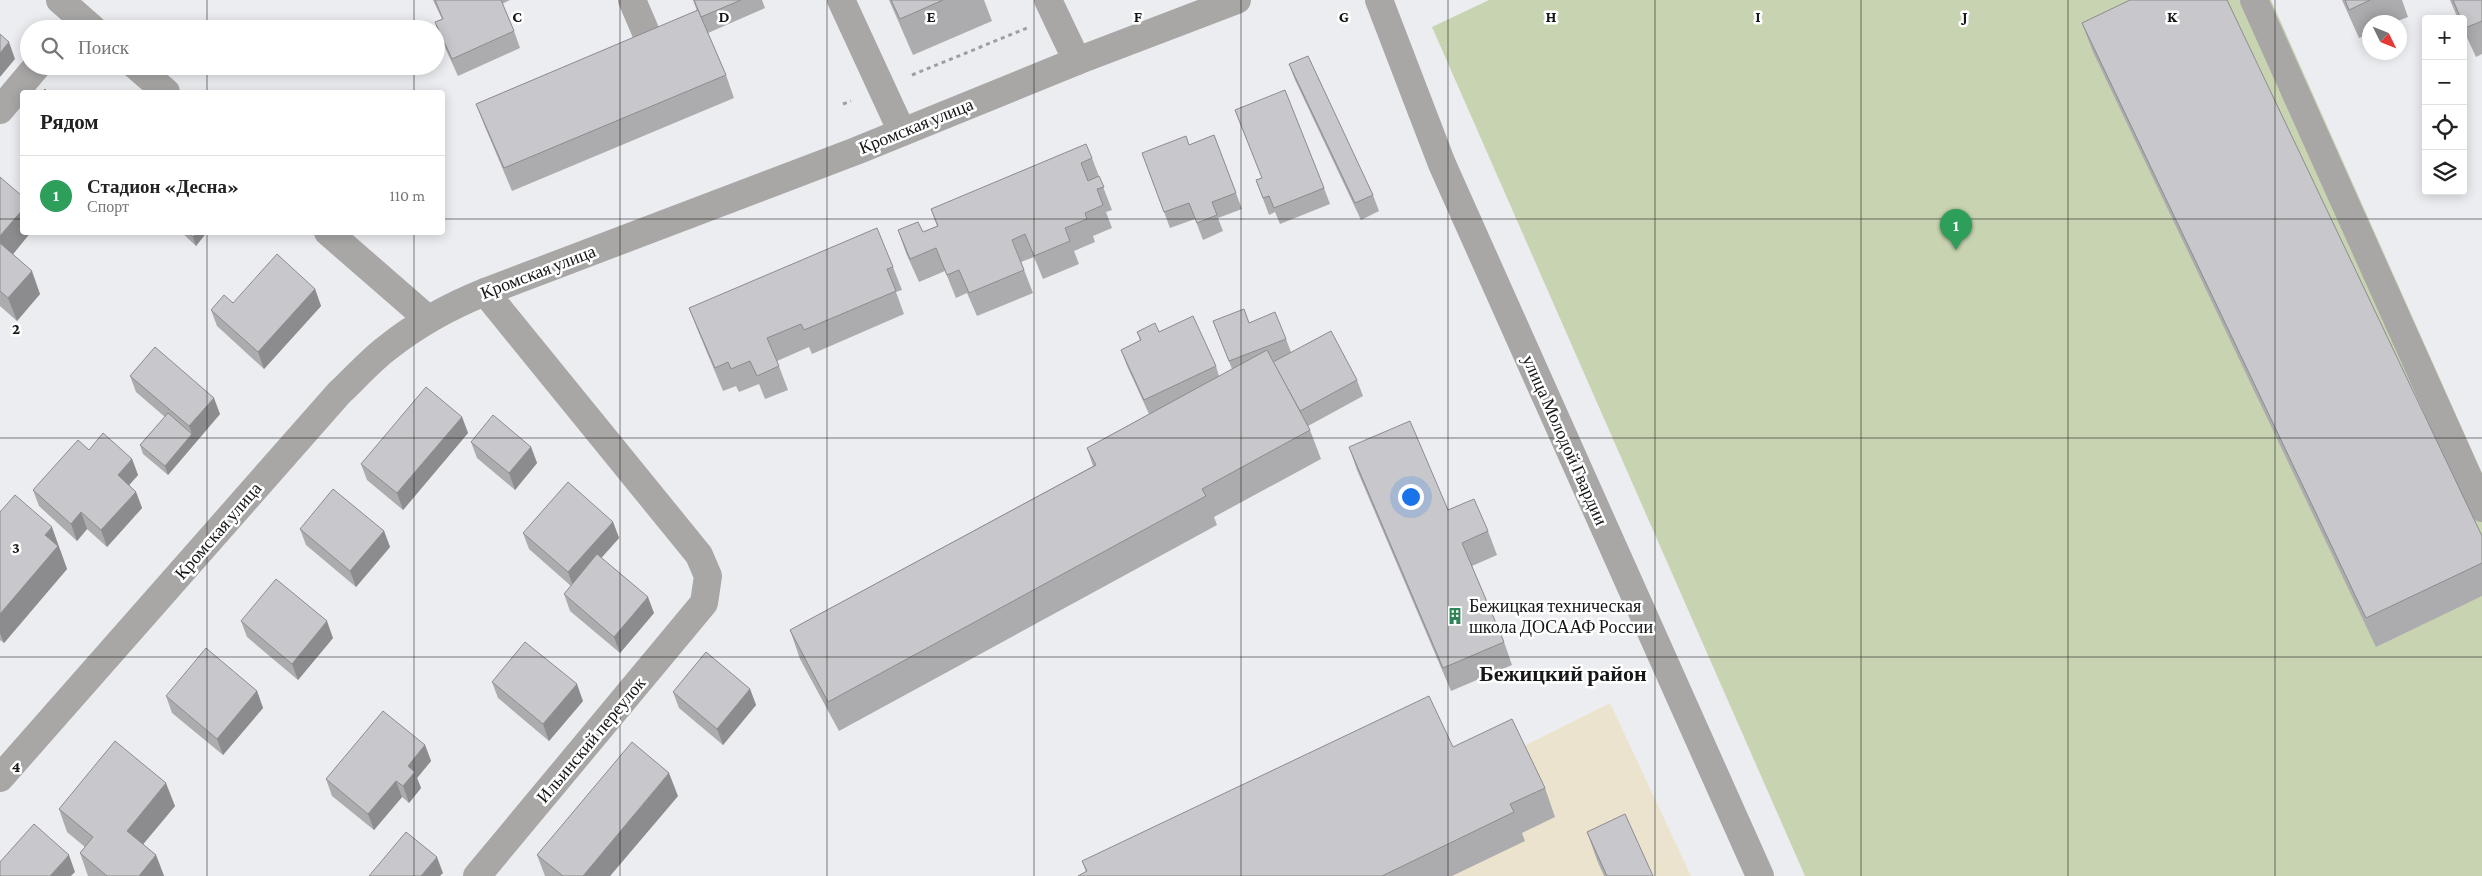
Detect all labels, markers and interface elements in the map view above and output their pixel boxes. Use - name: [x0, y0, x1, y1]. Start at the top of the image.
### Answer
- text: C: [512, 8, 522, 25]
- text: D: [718, 8, 730, 25]
- text: E: [926, 8, 936, 25]
- text: F: [1134, 8, 1143, 25]
- text: G: [1339, 8, 1349, 25]
- text: H: [1546, 8, 1557, 25]
- text: I: [1755, 8, 1761, 25]
- text: J: [1960, 8, 1968, 25]
- text: K: [2167, 8, 2178, 25]
- north arrow: [2362, 15, 2407, 60]
- map controls: [2422, 15, 2467, 195]
- button: +: [2422, 15, 2467, 60]
- search box: [20, 20, 445, 75]
- icon: search: [38, 34, 66, 62]
- text: Поиск: [78, 37, 129, 58]
- button: −: [2422, 60, 2467, 105]
- street label: Кромская улица: [856, 94, 976, 158]
- button: locate: [2422, 105, 2467, 150]
- text: Рядом: [40, 110, 99, 134]
- button: layers: [2422, 150, 2467, 195]
- text: Стадион «Десна»: [87, 176, 239, 197]
- text: 1: [53, 187, 59, 204]
- text: 110 m: [389, 187, 425, 204]
- text: Спорт: [87, 198, 129, 215]
- pin: 1: [1940, 209, 1972, 250]
- street label: Кромская улица: [478, 241, 598, 303]
- text: 2: [12, 320, 20, 337]
- street label: улица Молодой Гвардии: [1518, 352, 1612, 528]
- street label: Кромская улица: [171, 479, 265, 583]
- your location: [1398, 484, 1424, 510]
- text: 3: [12, 539, 20, 556]
- place label: Бежицкая техническая школа ДОСААФ России: [1469, 596, 1653, 637]
- building icon: Бежицкая техническая школа ДОСААФ России: [1445, 606, 1465, 626]
- district label: Бежицкий район: [1479, 661, 1647, 686]
- street label: Ильинский переулок: [533, 673, 650, 807]
- text: 4: [12, 758, 21, 775]

